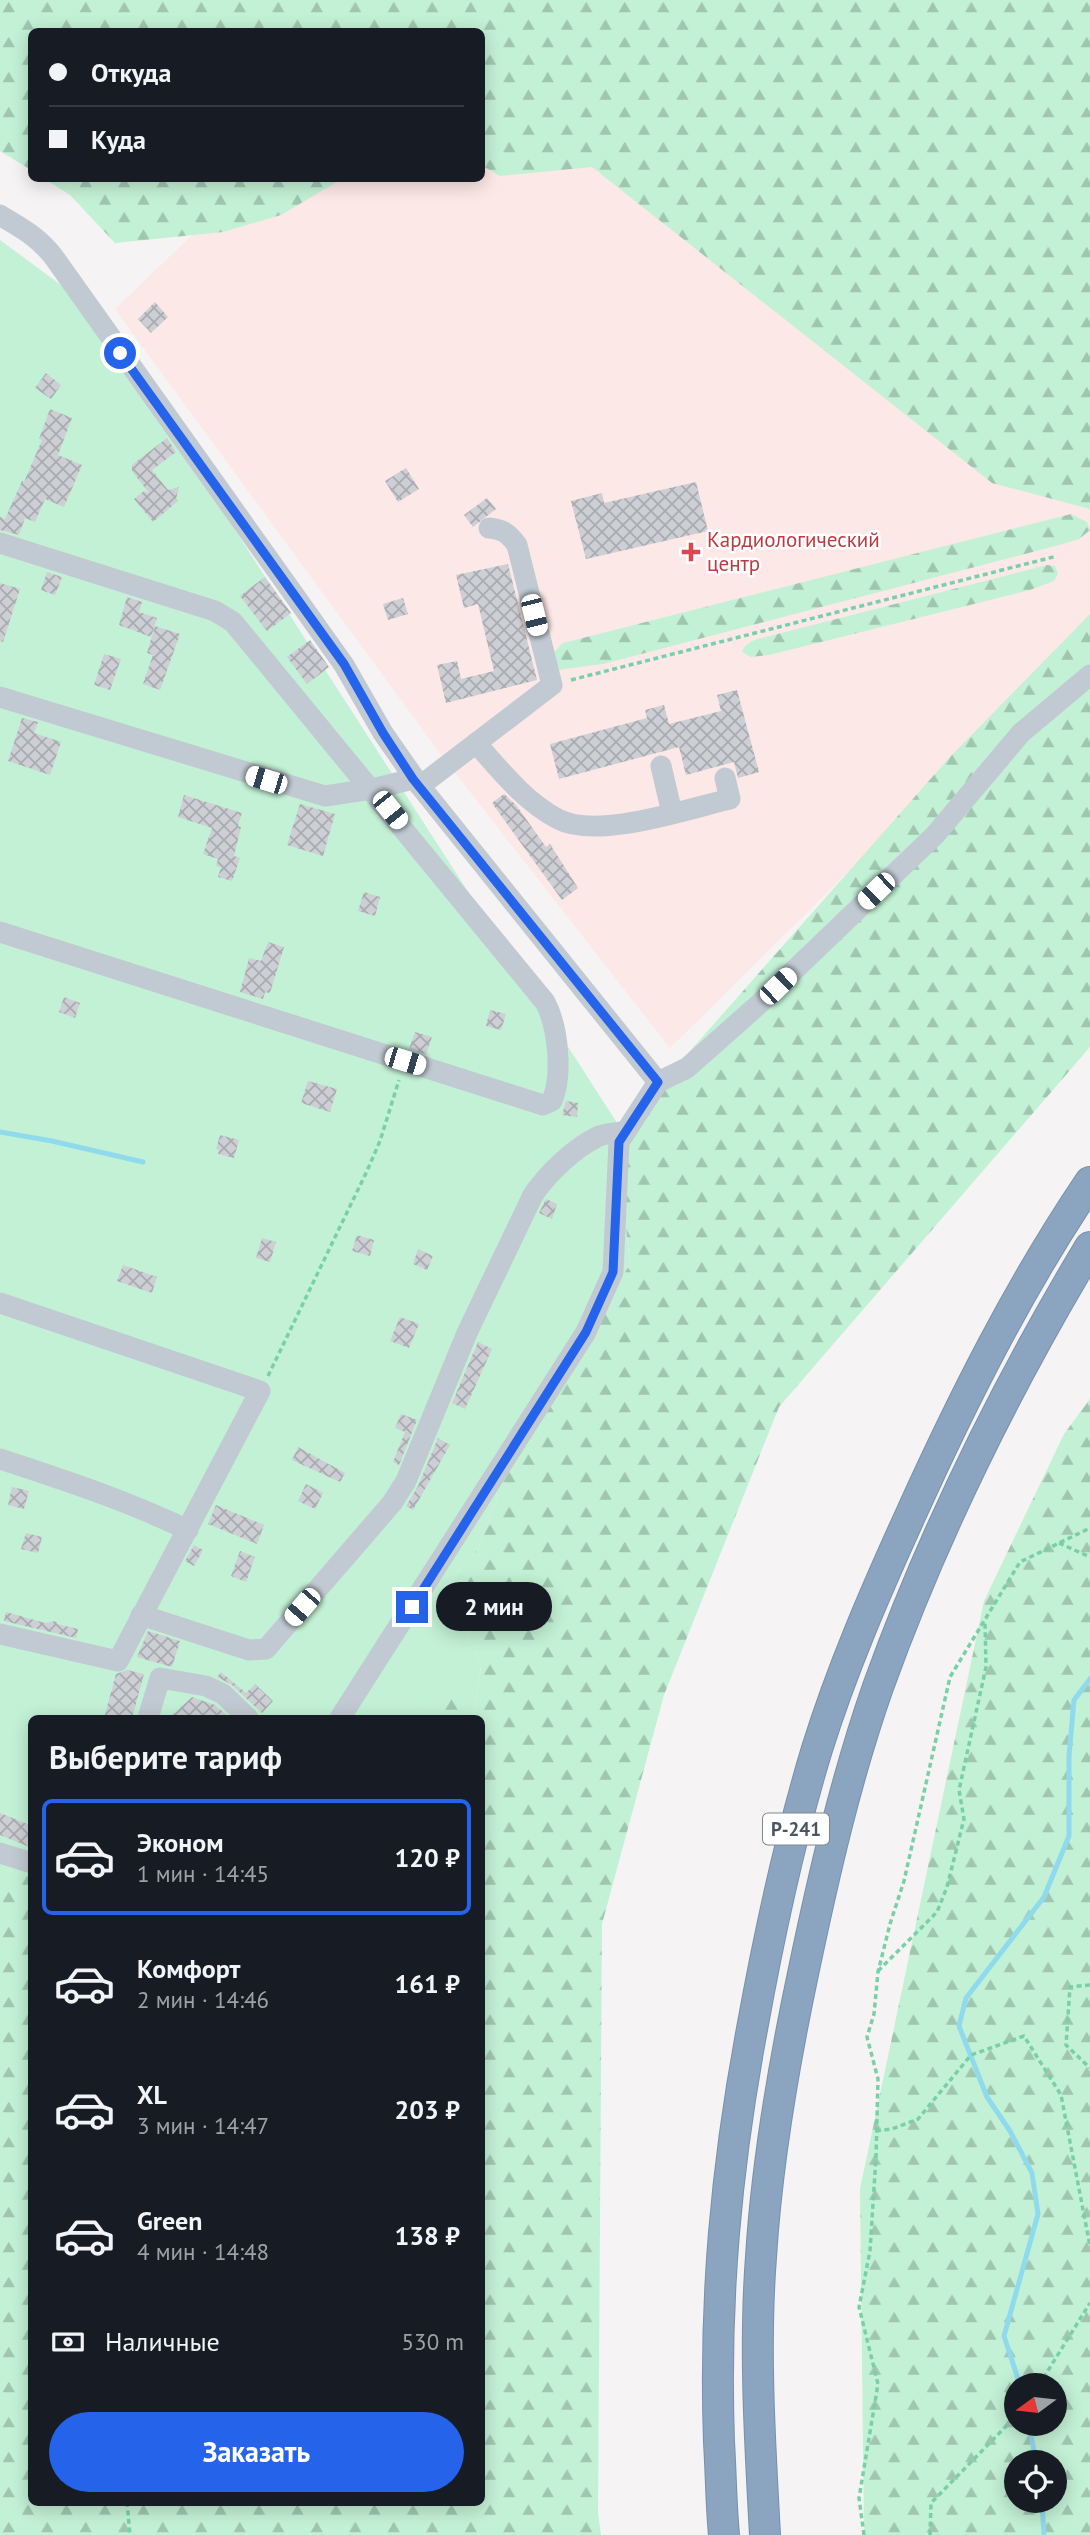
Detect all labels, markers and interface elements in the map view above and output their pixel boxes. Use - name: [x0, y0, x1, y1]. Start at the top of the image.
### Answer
- text: Откуда: [91, 56, 171, 89]
- text: Куда: [91, 123, 146, 156]
- route start: [104, 337, 136, 369]
- place label: Кардиологический центр: [707, 526, 880, 577]
- marker: Кардиологический центр: [681, 542, 701, 562]
- car: [519, 592, 550, 638]
- car: [243, 764, 290, 796]
- car: [369, 787, 412, 833]
- car: [854, 869, 899, 913]
- car: [756, 964, 801, 1008]
- car: [382, 1045, 429, 1077]
- callout: 2 мин: [436, 1582, 552, 1632]
- car: [281, 1584, 324, 1630]
- route end: [396, 1591, 428, 1623]
- text: 2 мин: [464, 1592, 524, 1621]
- text: Выберите тариф: [49, 1736, 282, 1778]
- road number: Р-241: [763, 1814, 829, 1844]
- icon: car: [53, 1826, 116, 1889]
- text: Эконом: [137, 1826, 224, 1859]
- text: 120 ₽: [394, 1841, 460, 1874]
- text: 1 мин · 14:45: [137, 1859, 269, 1888]
- icon: car: [53, 1952, 116, 2015]
- text: Комфорт: [137, 1952, 240, 1985]
- text: 161 ₽: [394, 1967, 460, 2000]
- text: 2 мин · 14:46: [137, 1985, 269, 2014]
- icon: car: [53, 2078, 116, 2141]
- text: XL: [137, 2078, 167, 2111]
- text: 203 ₽: [394, 2093, 460, 2126]
- text: 3 мин · 14:47: [137, 2111, 269, 2140]
- icon: car: [53, 2204, 116, 2267]
- text: Green: [137, 2204, 202, 2237]
- text: 138 ₽: [394, 2219, 460, 2252]
- text: 4 мин · 14:48: [137, 2237, 269, 2266]
- icon: cash: [49, 2323, 87, 2361]
- text: Наличные: [105, 2325, 220, 2358]
- text: 530 m: [402, 2327, 464, 2356]
- north arrow: [1004, 2373, 1068, 2436]
- map controls: [1004, 2373, 1067, 2513]
- button: Заказать: [49, 2412, 464, 2492]
- button: locate: [1004, 2450, 1067, 2513]

